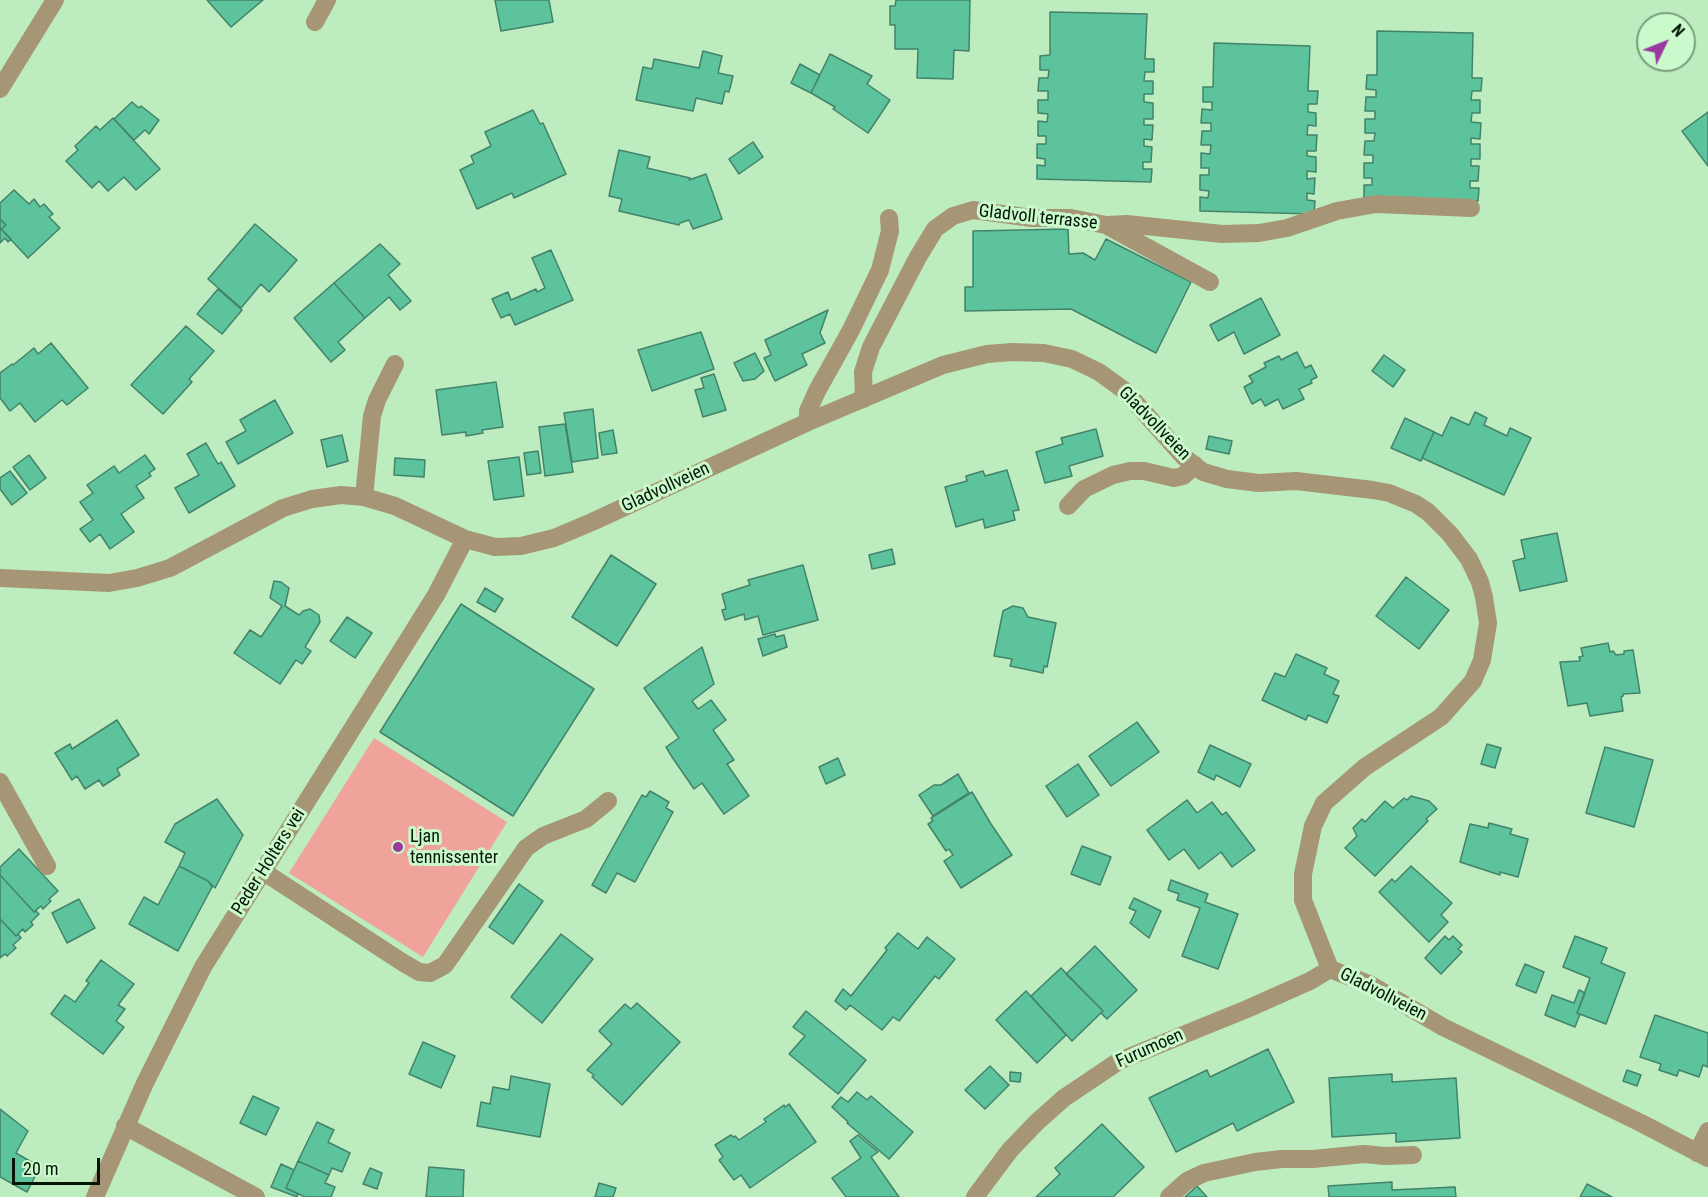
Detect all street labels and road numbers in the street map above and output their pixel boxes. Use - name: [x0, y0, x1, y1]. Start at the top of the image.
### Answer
- street label: Gladvoll terrasse: [978, 201, 1098, 235]
- street label: Gladvollveien: [1113, 383, 1195, 465]
- street label: Gladvollveien: [619, 458, 713, 518]
- street label: Peder Holters vei: [228, 805, 310, 919]
- street label: Gladvollveien: [1336, 964, 1430, 1026]
- street label: Furumoen: [1113, 1025, 1187, 1073]

